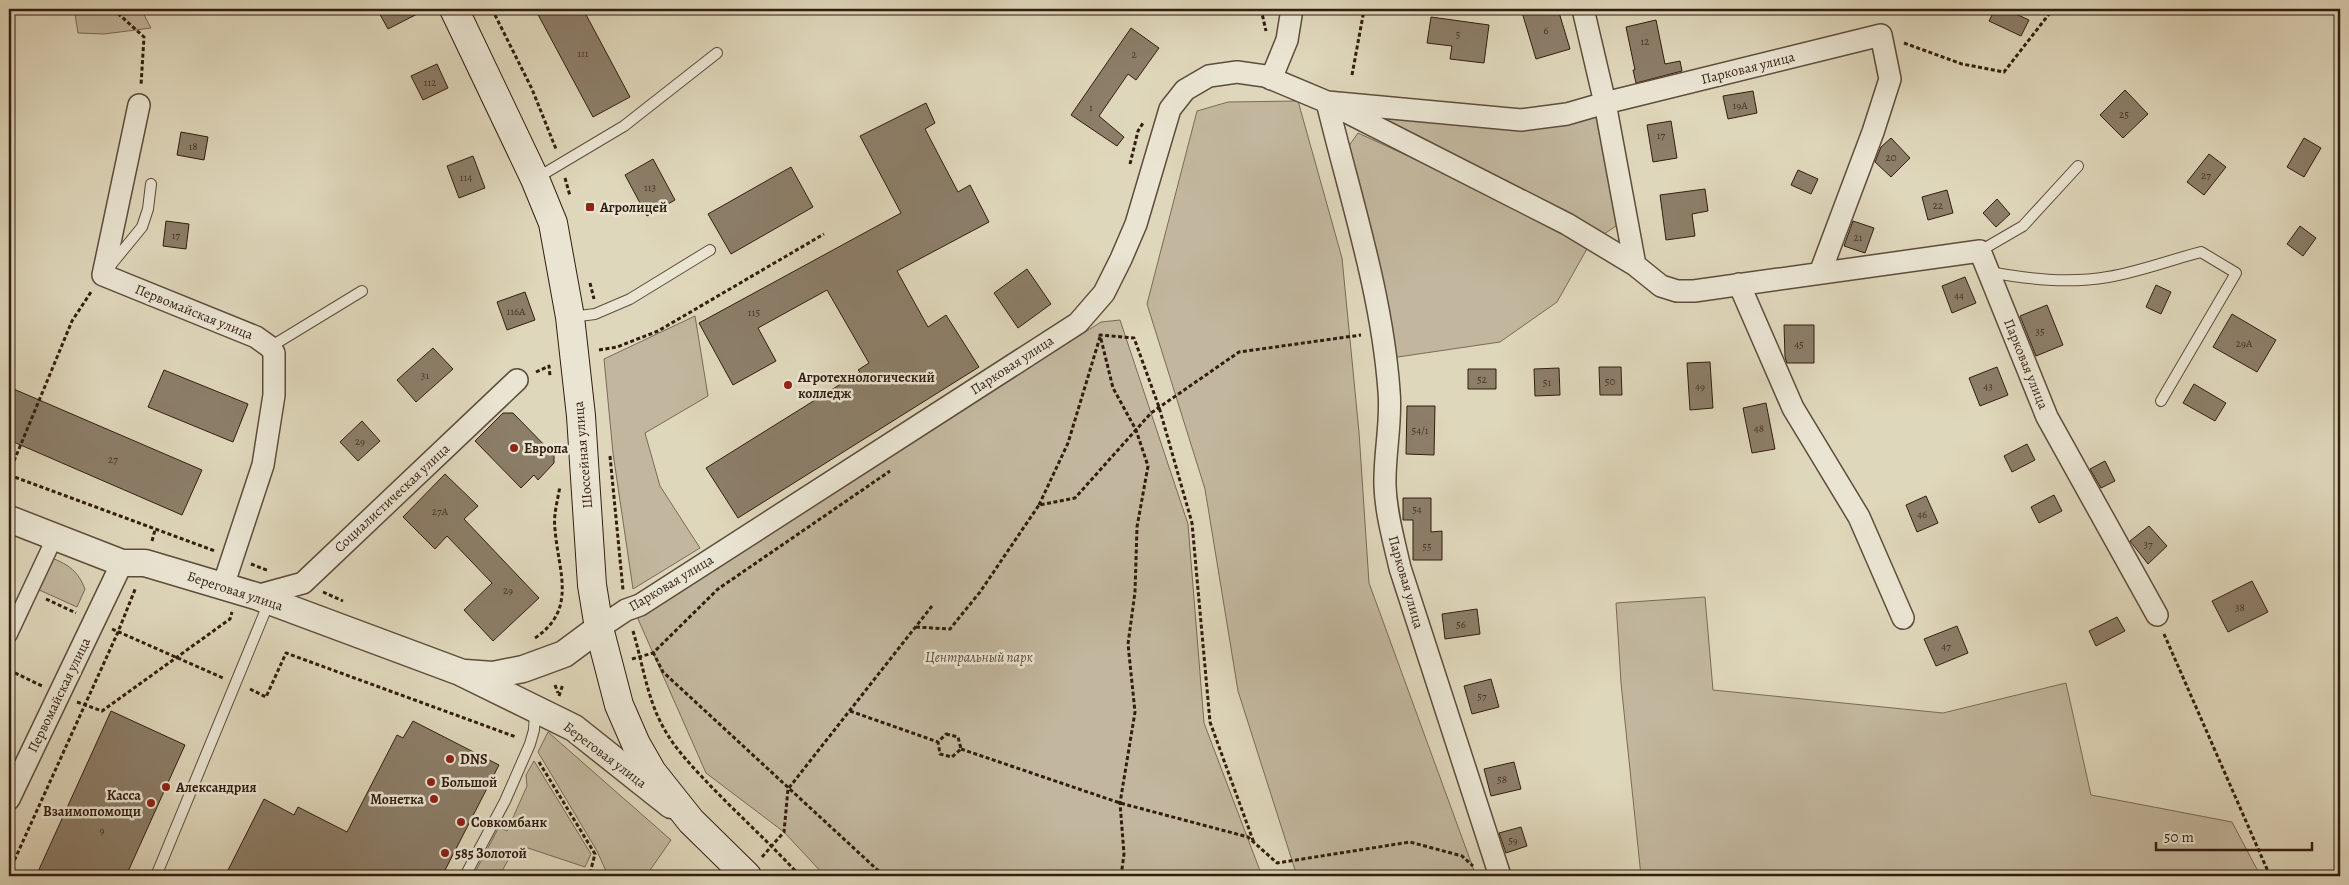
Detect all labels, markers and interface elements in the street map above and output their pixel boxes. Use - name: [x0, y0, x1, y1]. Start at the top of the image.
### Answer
- house number: 6: [1543, 23, 1549, 38]
- house number: 5: [1456, 27, 1461, 42]
- house number: 12: [1641, 34, 1650, 49]
- house number: 111: [577, 46, 589, 61]
- house number: 2: [1131, 47, 1137, 62]
- street label: Парковая улица: [1699, 47, 1797, 89]
- house number: 112: [424, 75, 436, 90]
- house number: 19А: [1732, 98, 1748, 113]
- house number: 1: [1089, 100, 1093, 115]
- house number: 25: [2119, 107, 2129, 122]
- house number: 17: [1657, 128, 1666, 143]
- house number: 18: [188, 139, 198, 154]
- house number: 20: [1885, 150, 1897, 165]
- house number: 27: [2201, 168, 2211, 183]
- house number: 114: [460, 170, 472, 185]
- house number: 113: [644, 180, 656, 195]
- place label: Агролицей: [599, 198, 667, 217]
- house number: 22: [1933, 198, 1943, 213]
- marker: Агролицей: [584, 201, 596, 213]
- house number: 17: [172, 228, 181, 243]
- house number: 21: [1854, 230, 1863, 245]
- street label: Первомайская улица: [132, 280, 256, 345]
- house number: 44: [1954, 288, 1964, 303]
- house number: 116А: [506, 304, 526, 319]
- house number: 115: [748, 305, 760, 320]
- street label: Парковая улица: [1999, 316, 2053, 413]
- house number: 35: [2035, 324, 2045, 339]
- street label: Парковая улица: [967, 331, 1058, 399]
- house number: 29А: [2236, 336, 2253, 351]
- house number: 45: [1794, 337, 1804, 352]
- house number: 31: [421, 368, 429, 383]
- place label: Агротехнологический колледж: [797, 368, 935, 403]
- house number: 52: [1477, 372, 1487, 387]
- house number: 50: [1605, 374, 1615, 389]
- house number: 51: [1543, 375, 1551, 390]
- marker: Агротехнологический колледж: [782, 379, 794, 391]
- house number: 49: [1695, 379, 1705, 394]
- house number: 43: [1983, 379, 1993, 394]
- street label: Шоссейная улица: [569, 400, 597, 510]
- house number: 48: [1754, 421, 1764, 436]
- house number: 54/1: [1411, 423, 1429, 438]
- house number: 29: [355, 434, 365, 449]
- street label: Социалистическая улица: [330, 439, 454, 557]
- place label: Европа: [524, 439, 569, 458]
- marker: Европа: [508, 442, 520, 454]
- house number: 27: [108, 452, 118, 467]
- house number: 54: [1412, 502, 1422, 517]
- house number: 27А: [432, 504, 449, 519]
- house number: 46: [1917, 507, 1927, 522]
- street label: Парковая улица: [1384, 533, 1429, 631]
- house number: 37: [2143, 537, 2153, 552]
- house number: 55: [1422, 539, 1432, 554]
- street label: Парковая улица: [625, 550, 717, 616]
- street label: Береговая улица: [185, 567, 286, 616]
- house number: 29: [503, 583, 513, 598]
- house number: 38: [2235, 600, 2245, 615]
- house number: 56: [1456, 617, 1466, 632]
- street label: Первомайская улица: [23, 634, 95, 756]
- house number: 47: [1941, 639, 1951, 654]
- park label: Центральный парк: [925, 648, 1033, 667]
- house number: 57: [1477, 689, 1487, 704]
- street label: Береговая улица: [559, 717, 651, 793]
- place label: DNS: [460, 750, 487, 769]
- marker: DNS: [444, 753, 456, 765]
- house number: 58: [1497, 772, 1507, 787]
- place label: Большой: [441, 773, 497, 792]
- marker: Большой: [425, 776, 437, 788]
- place label: Александрия: [175, 778, 257, 797]
- marker: Александрия: [160, 781, 172, 793]
- place label: Касса Взаимопомощи: [43, 786, 141, 821]
- place label: Монетка: [370, 790, 424, 809]
- marker: Монетка: [428, 793, 440, 805]
- marker: Касса Взаимопомощи: [145, 797, 157, 809]
- place label: Совкомбанк: [471, 813, 547, 832]
- marker: Совкомбанк: [455, 816, 467, 828]
- scale bar: [2156, 820, 2313, 852]
- house number: 9: [99, 823, 105, 838]
- text: 50 m: [2164, 827, 2194, 847]
- house number: 59: [1508, 833, 1518, 848]
- place label: 585 Золотой: [455, 844, 527, 863]
- marker: 585 Золотой: [439, 847, 451, 859]

